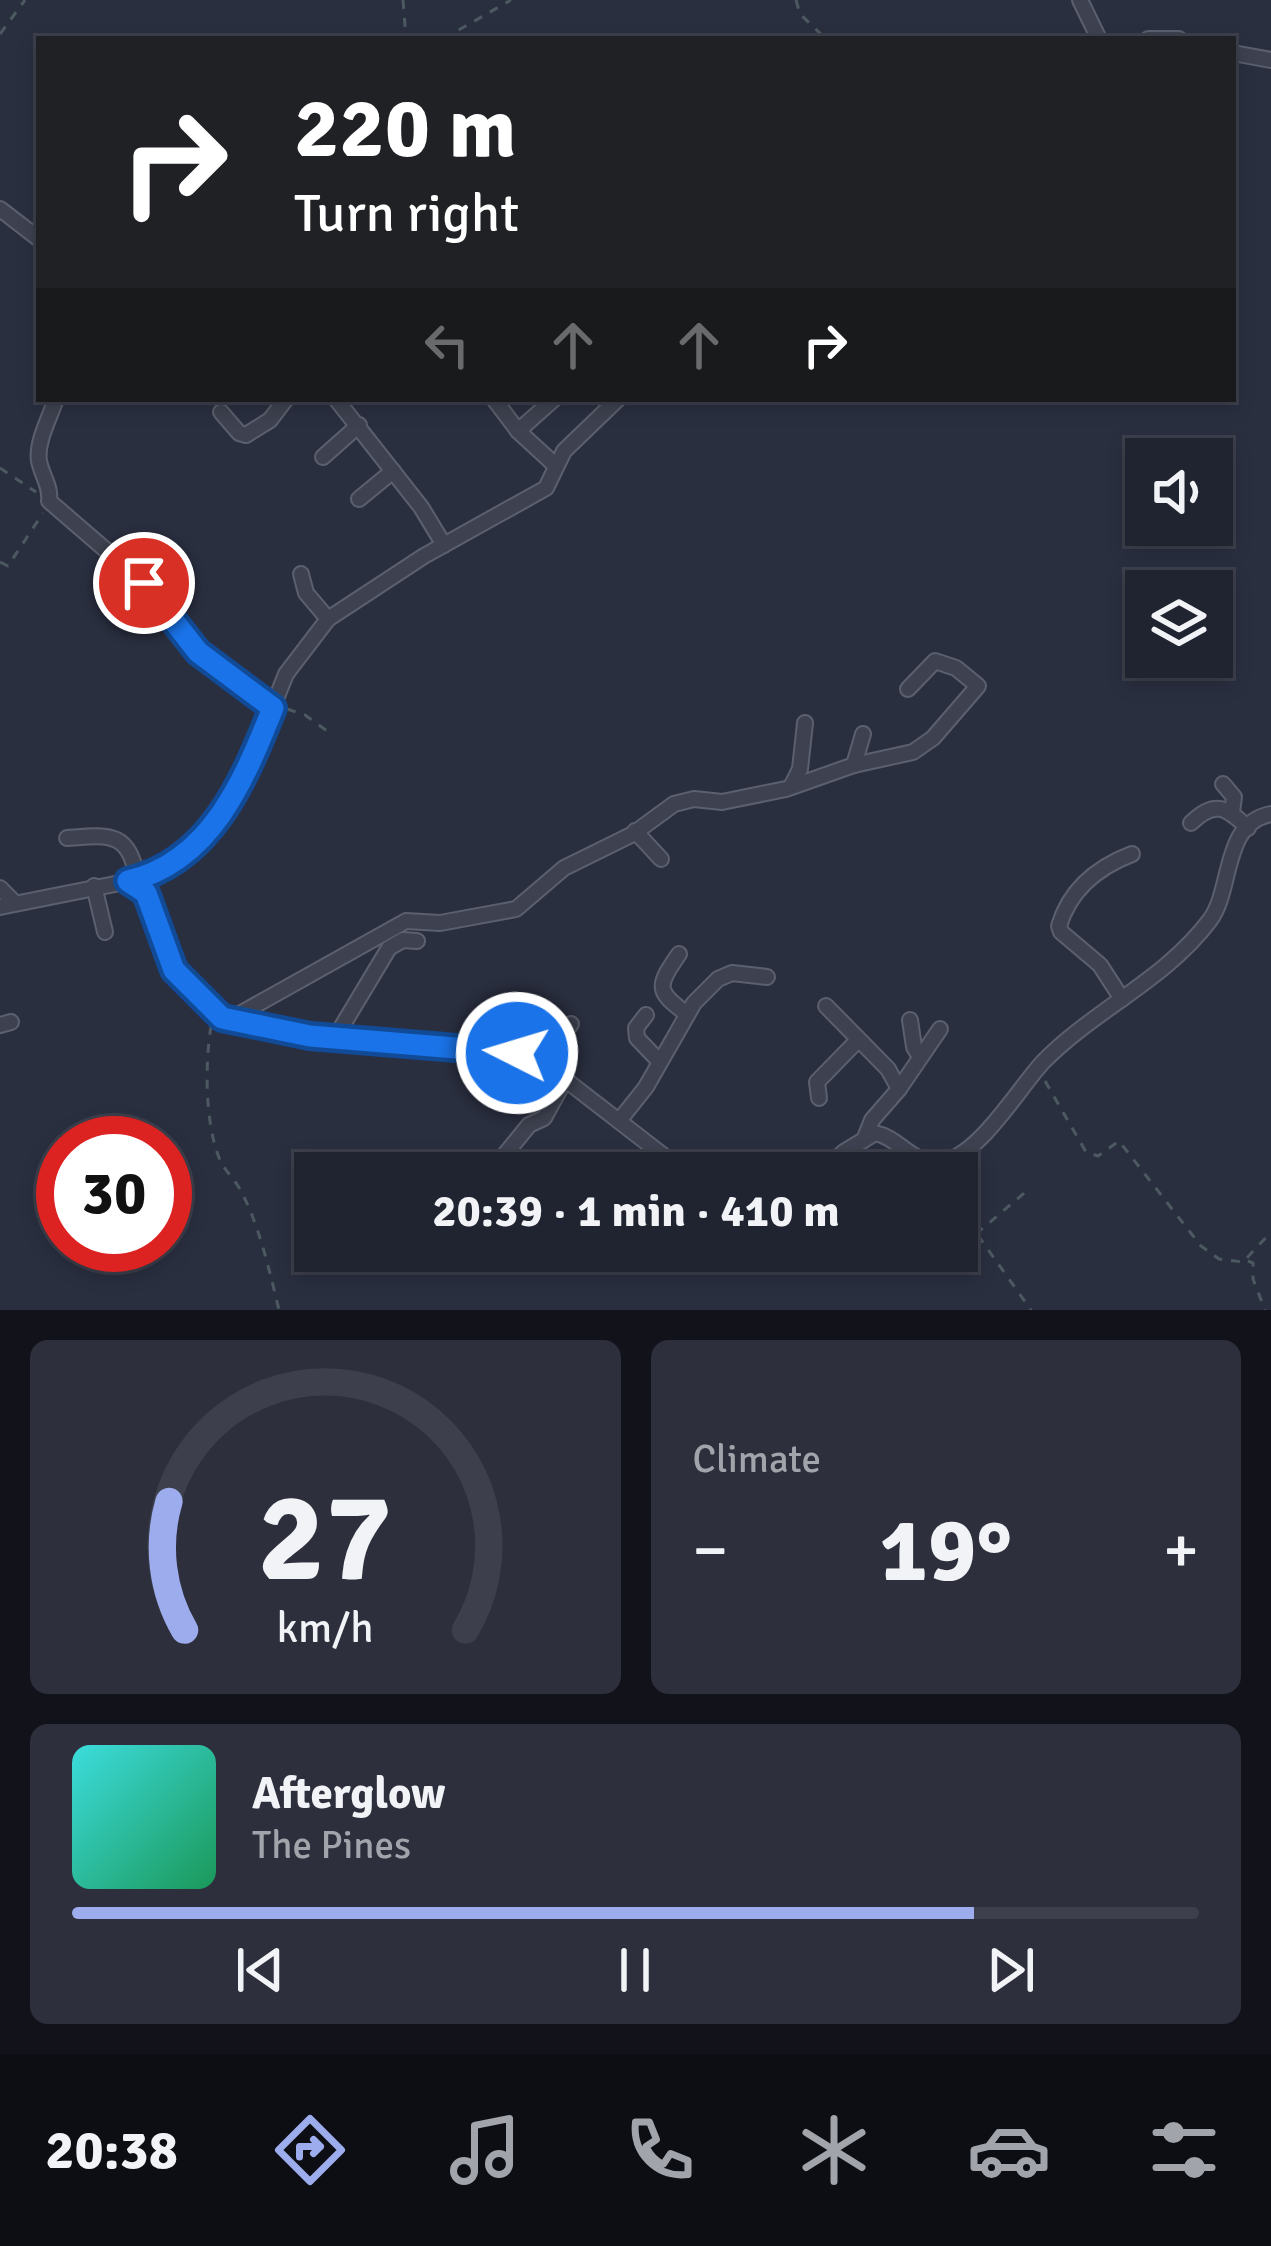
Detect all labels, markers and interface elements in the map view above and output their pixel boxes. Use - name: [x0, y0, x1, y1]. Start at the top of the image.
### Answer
- text: 220 m: [294, 77, 516, 181]
- icon: right: [96, 84, 252, 240]
- text: Turn right: [294, 180, 519, 247]
- icon: left: [414, 312, 480, 378]
- icon: ahead: [540, 312, 606, 378]
- icon: ahead: [666, 312, 732, 378]
- icon: right: [792, 312, 858, 378]
- map controls: [1125, 438, 1233, 678]
- button: sound: [1125, 438, 1233, 546]
- pin: [93, 532, 195, 634]
- icon: arrive: [111, 550, 177, 616]
- button: layers: [1125, 570, 1233, 678]
- position arrow: [454, 990, 580, 1116]
- speed limit sign: 30: [36, 1116, 192, 1272]
- text: 20:39 · 1 min · 410 m: [432, 1184, 840, 1239]
- text: Climate: [693, 1435, 821, 1483]
- text: 27: [258, 1462, 393, 1615]
- text: 19°: [879, 1495, 1012, 1606]
- text: −: [693, 1510, 728, 1591]
- text: +: [1163, 1510, 1199, 1591]
- text: km/h: [277, 1602, 374, 1655]
- text: Afterglow: [252, 1766, 445, 1821]
- text: The Pines: [252, 1821, 411, 1869]
- icon: previous: [227, 1937, 293, 2003]
- icon: pause: [602, 1937, 668, 2003]
- icon: next: [978, 1937, 1044, 2003]
- icon: directions: [268, 2108, 352, 2192]
- icon: music: [443, 2108, 527, 2192]
- icon: phone: [618, 2108, 702, 2192]
- icon: climate: [792, 2108, 876, 2192]
- icon: car: [967, 2108, 1051, 2192]
- icon: filters: [1142, 2108, 1226, 2192]
- text: 20:38: [45, 2117, 178, 2184]

